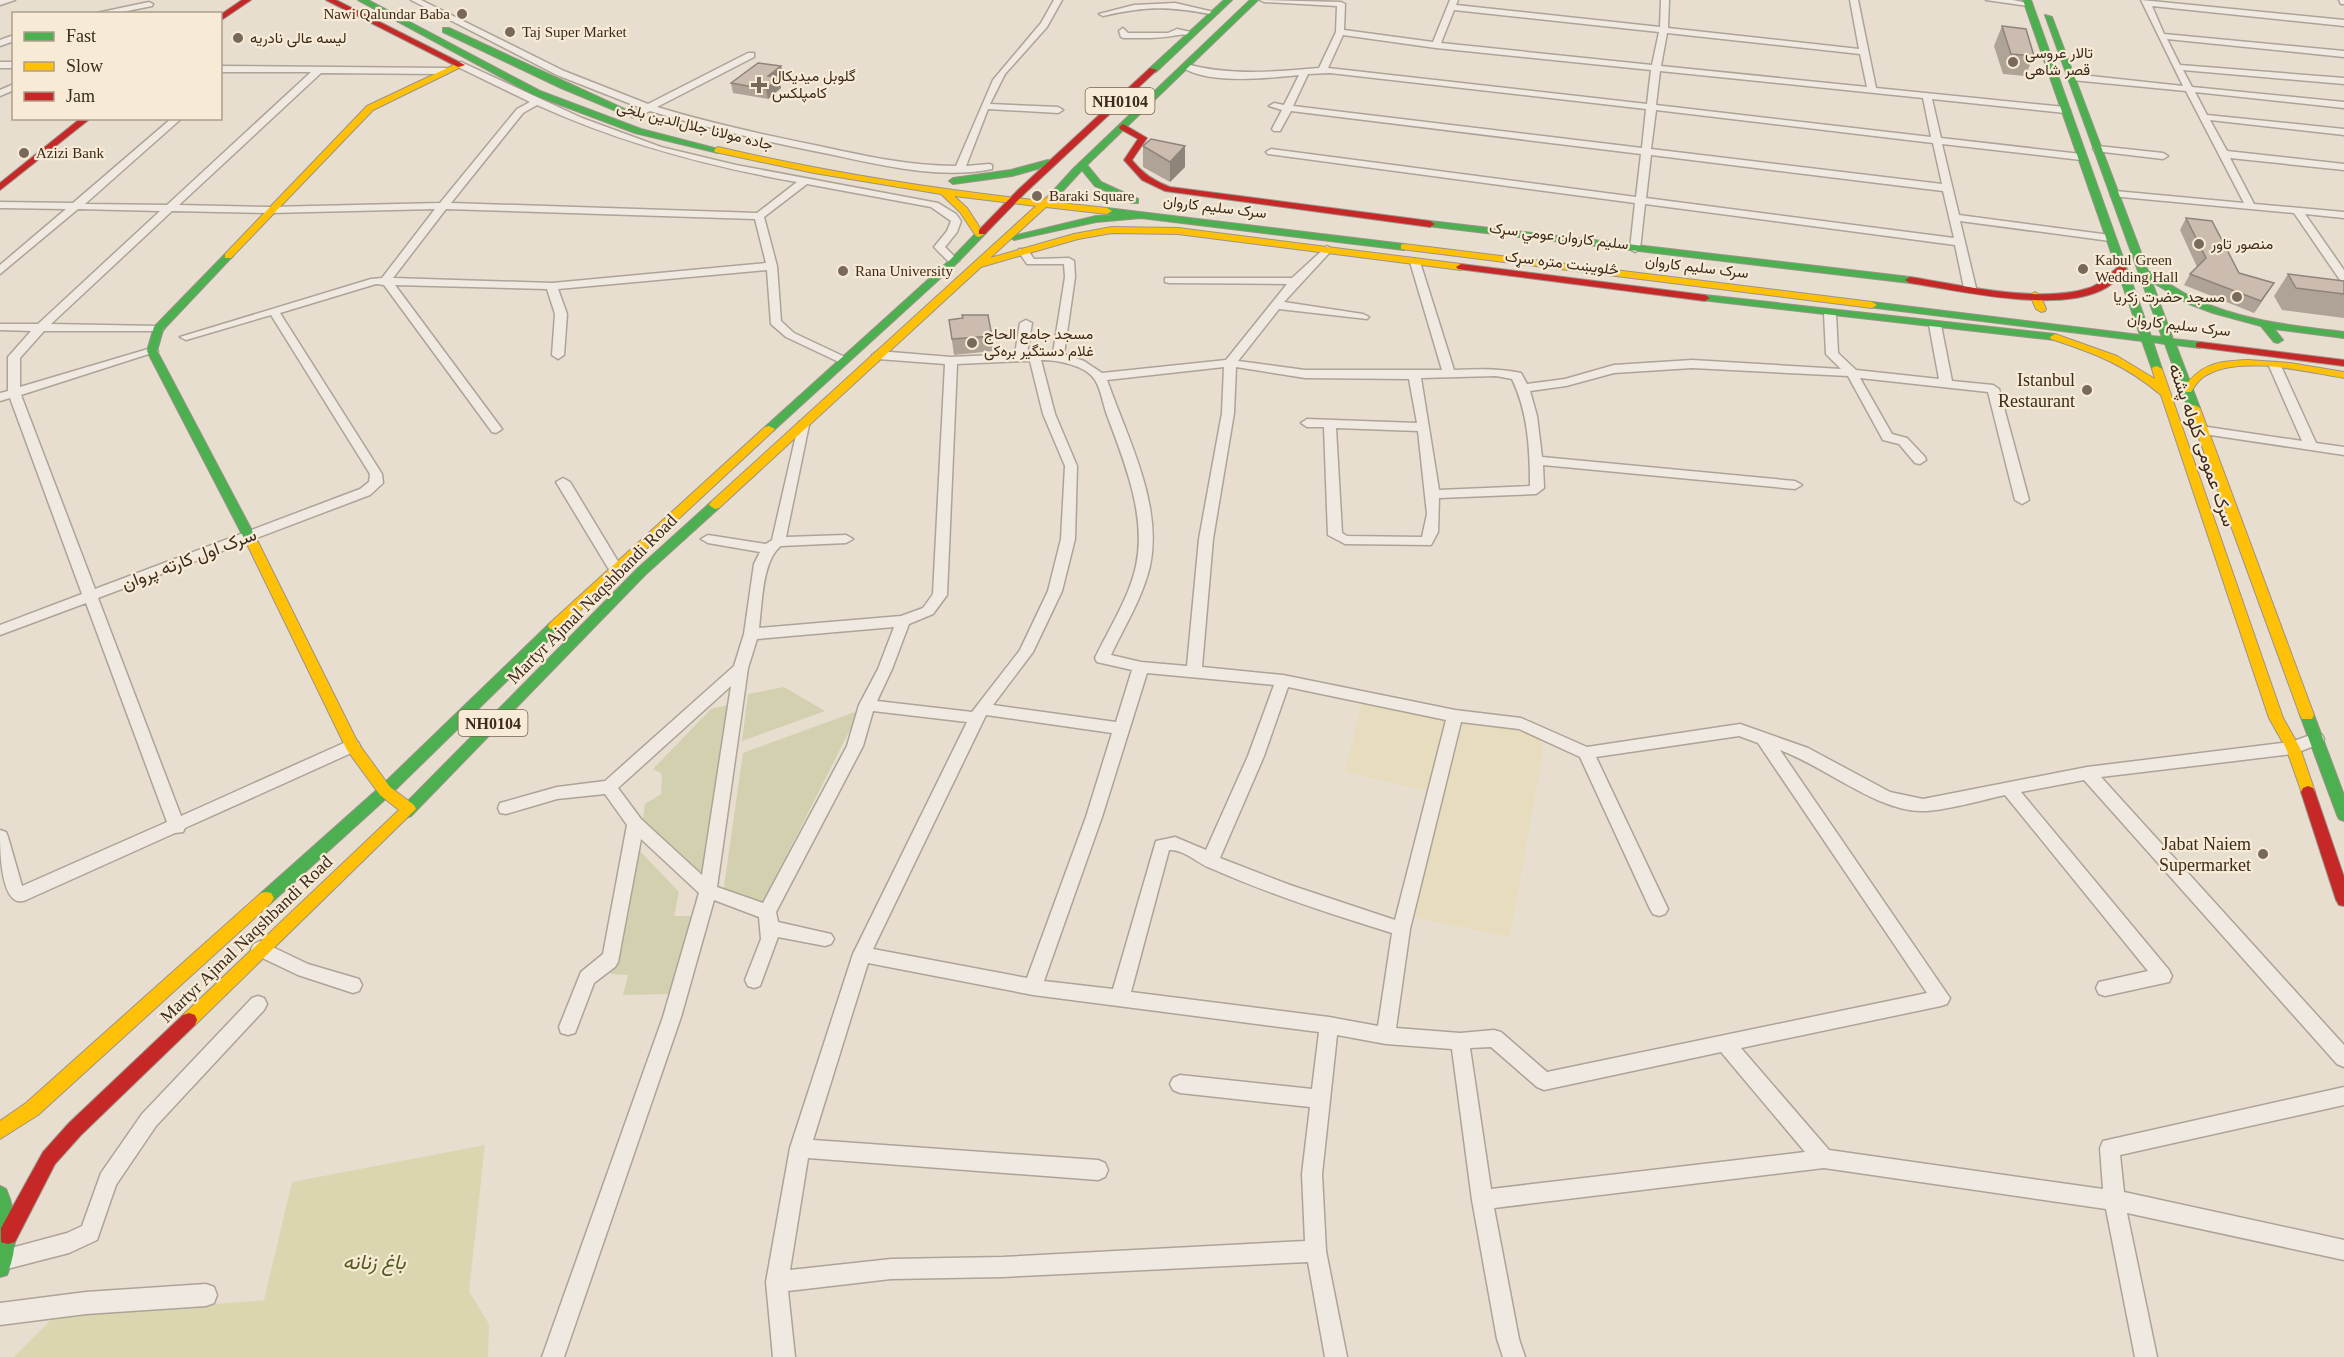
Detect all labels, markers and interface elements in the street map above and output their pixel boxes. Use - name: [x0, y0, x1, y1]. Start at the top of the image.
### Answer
- place label: Nawi Qalundar Baba: [323, 6, 450, 22]
- marker: Nawi Qalundar Baba: [455, 7, 469, 21]
- legend: [12, 12, 222, 120]
- place label: Taj Super Market: [522, 24, 628, 40]
- marker: Taj Super Market: [503, 25, 517, 39]
- text: Fast: [66, 26, 96, 46]
- place label: لیسه عالی نادریه: [250, 30, 346, 48]
- marker: لیسه عالی نادریه: [231, 31, 245, 45]
- place label: تالار عروسی قصر شاهی: [2025, 45, 2093, 80]
- marker: تالار عروسی قصر شاهی: [2006, 55, 2020, 69]
- text: Slow: [66, 56, 103, 76]
- place label: گلوبل میدیکال کامپلکس: [772, 68, 856, 103]
- marker: گلوبل میدیکال کامپلکس: [750, 76, 768, 94]
- text: Jam: [66, 86, 95, 106]
- road number: NH0104: [1086, 88, 1154, 114]
- street label: جاده مولانا جلال‌الدین بلخی: [615, 99, 775, 155]
- place label: Azizi Bank: [36, 145, 104, 161]
- marker: Azizi Bank: [17, 146, 31, 160]
- place label: Baraki Square: [1049, 188, 1135, 204]
- marker: Baraki Square: [1030, 189, 1044, 203]
- street label: سرک سلیم کاروان: [1162, 193, 1268, 223]
- street label: سلیم کاروان عومي سړک: [1488, 219, 1630, 257]
- place label: منصور تاور: [2210, 236, 2273, 253]
- marker: منصور تاور: [2192, 237, 2206, 251]
- street label: څلویښت متره سړک: [1504, 248, 1620, 280]
- place label: Kabul Green Wedding Hall: [2095, 252, 2178, 285]
- street label: سرک سلیم کاروان: [1644, 253, 1750, 283]
- marker: Kabul Green Wedding Hall: [2076, 262, 2090, 276]
- place label: Rana University: [855, 263, 953, 279]
- marker: Rana University: [836, 264, 850, 278]
- place label: مسجد حضرت زکریا: [2113, 289, 2225, 306]
- marker: مسجد حضرت زکریا: [2230, 290, 2244, 304]
- street label: سرک سلیم کاروان: [2126, 311, 2232, 341]
- place label: مسجد جامع الحاج غلام دستگیر بره‌کی: [984, 326, 1094, 361]
- marker: مسجد جامع الحاج غلام دستگیر بره‌کی: [965, 336, 979, 350]
- street label: سرک عمومی کلوله پشته: [2163, 361, 2239, 530]
- place label: Istanbul Restaurant: [1998, 370, 2075, 411]
- marker: Istanbul Restaurant: [2080, 383, 2094, 397]
- street label: Martyr Ajmal Naqshbandi Road: [503, 510, 681, 688]
- street label: سرک اول کارته پروان: [119, 524, 260, 596]
- road number: NH0104: [458, 710, 528, 736]
- place label: Jabat Naiem Supermarket: [2159, 834, 2251, 875]
- marker: Jabat Naiem Supermarket: [2256, 847, 2270, 861]
- street label: Martyr Ajmal Naqshbandi Road: [156, 851, 336, 1027]
- park label: باغ زنانه: [342, 1250, 406, 1277]

